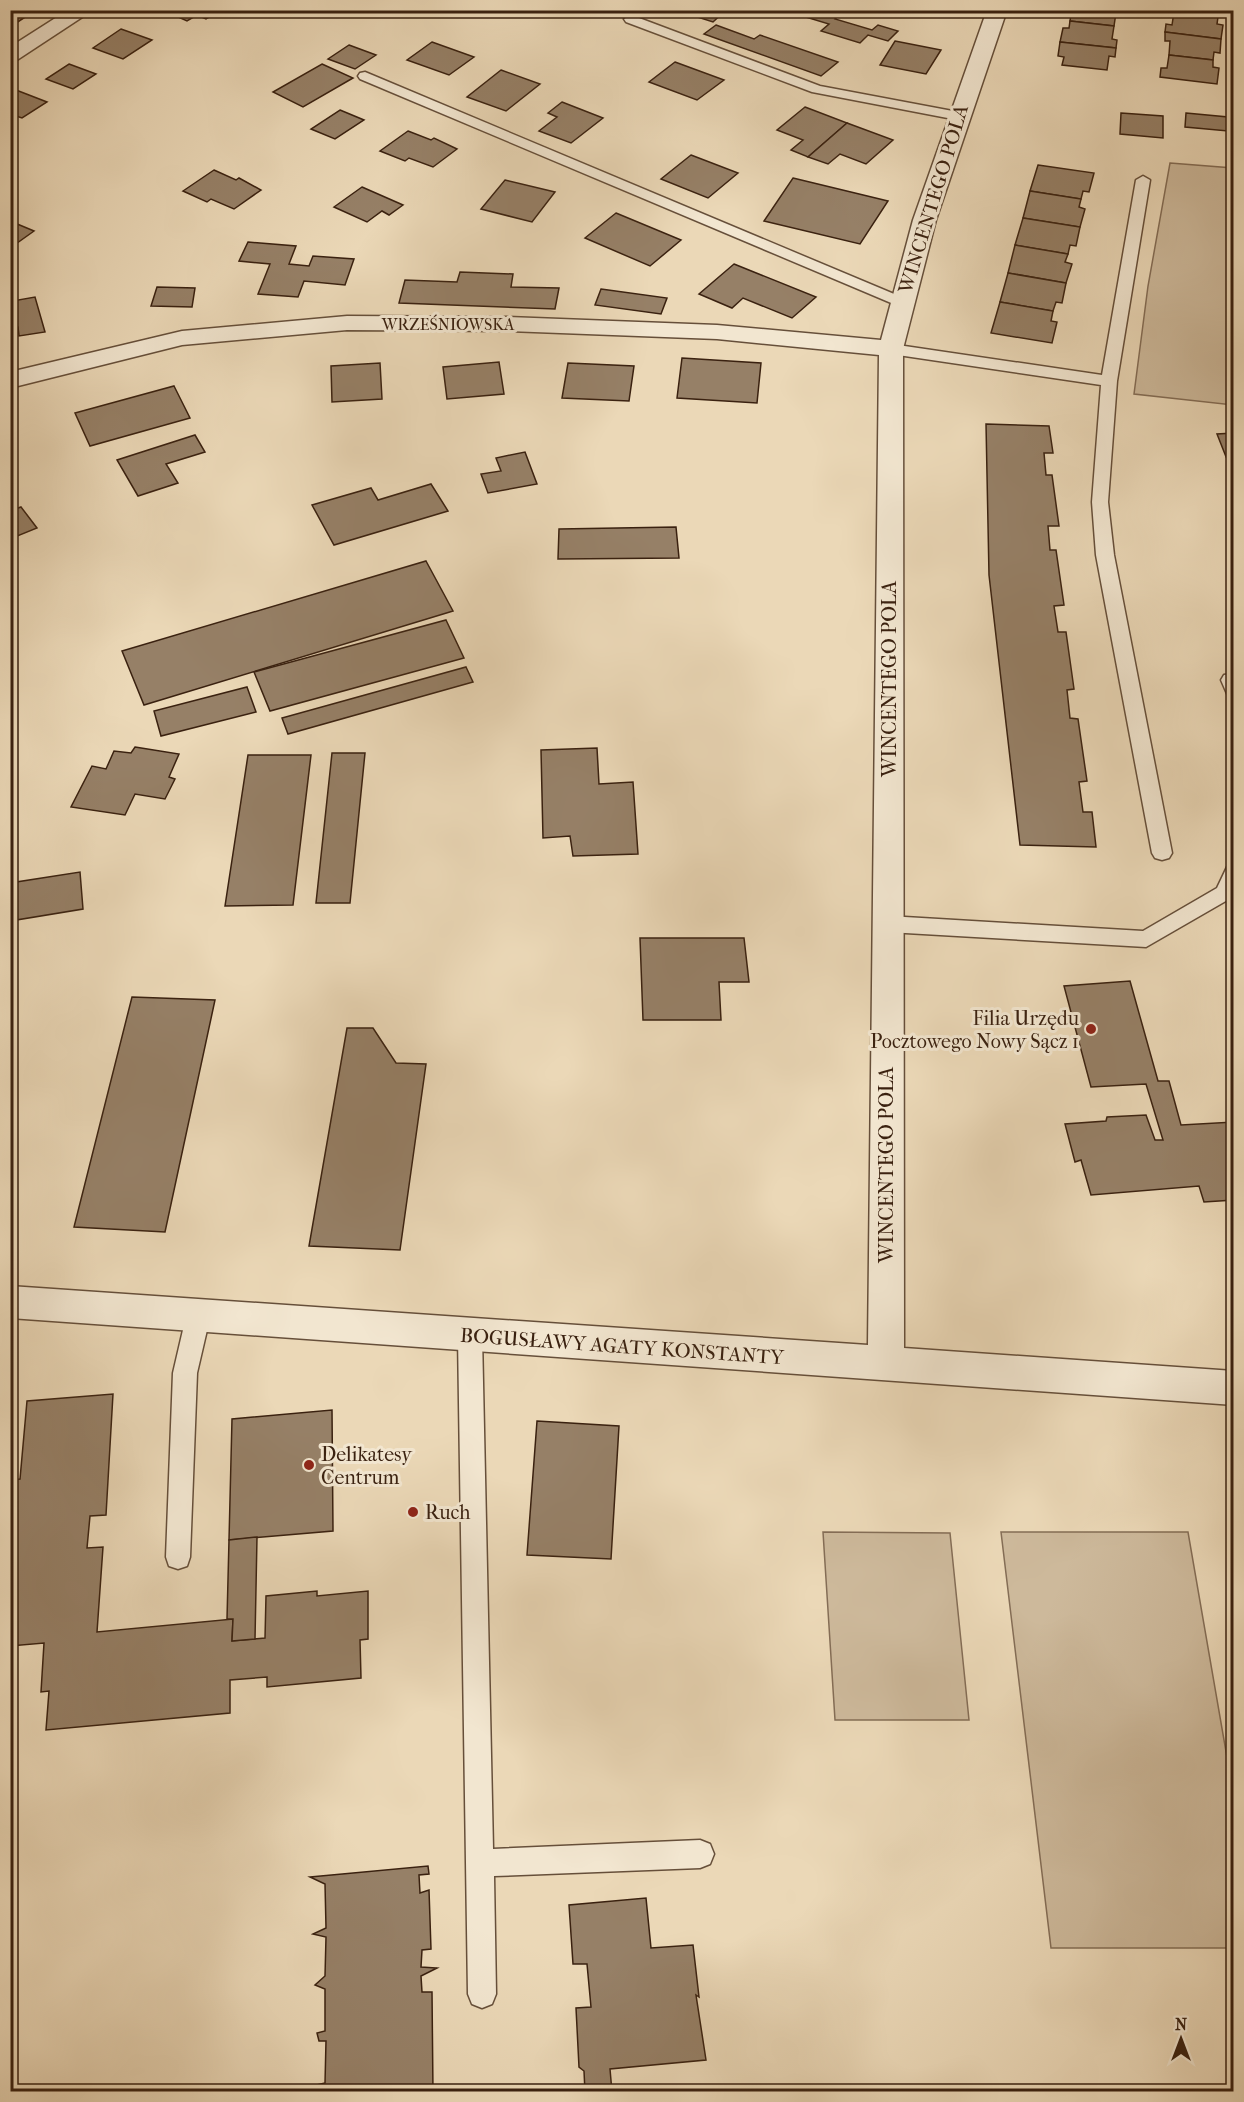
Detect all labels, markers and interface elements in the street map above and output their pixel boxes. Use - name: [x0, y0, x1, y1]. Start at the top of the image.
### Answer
- street label: WINCENTEGO POLA: [894, 101, 973, 297]
- street label: WRZEŚNIOWSKA: [381, 314, 515, 334]
- street label: WINCENTEGO POLA: [878, 580, 901, 778]
- place label: Filia Urzędu Pocztowego Nowy Sącz 1: [870, 1007, 1080, 1053]
- marker: Filia Urzędu Pocztowego Nowy Sącz 1: [1084, 1022, 1098, 1036]
- street label: WINCENTEGO POLA: [875, 1066, 898, 1264]
- street label: BOGUSŁAWY AGATY KONSTANTY: [459, 1324, 786, 1369]
- place label: Delikatesy Centrum: [321, 1443, 413, 1489]
- marker: Delikatesy Centrum: [302, 1458, 316, 1472]
- place label: Ruch: [425, 1501, 471, 1524]
- marker: Ruch: [406, 1505, 420, 1519]
- north arrow: [1151, 2009, 1211, 2069]
- text: N: [1175, 2015, 1188, 2034]

